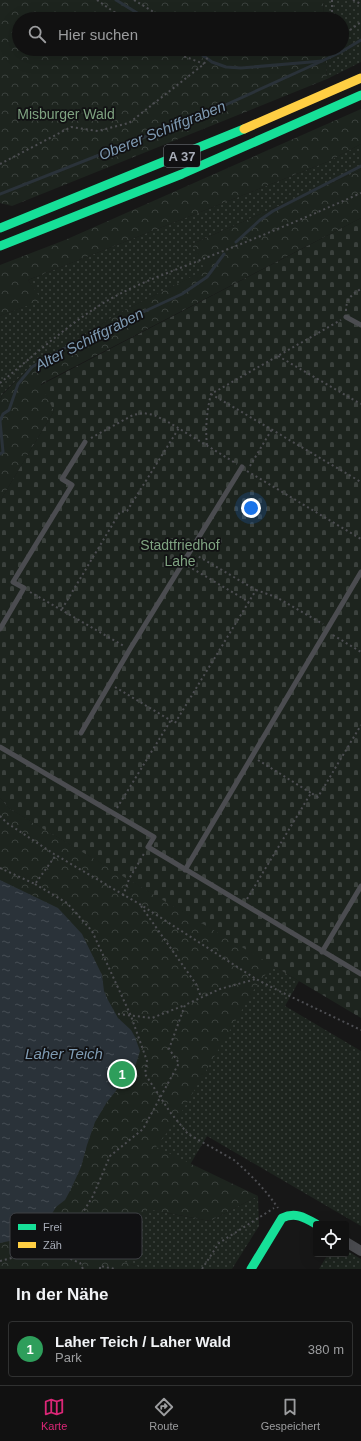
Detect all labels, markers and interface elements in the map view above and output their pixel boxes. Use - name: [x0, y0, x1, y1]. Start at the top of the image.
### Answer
- search box: [12, 12, 349, 56]
- icon: search: [26, 23, 48, 45]
- text: Hier suchen: [58, 26, 138, 43]
- water label: Oberer Schiffgraben: [96, 97, 228, 163]
- park label: Misburger Wald: [17, 106, 115, 122]
- road number: A 37: [164, 145, 200, 167]
- water label: Alter Schiffgraben: [31, 304, 146, 374]
- your location: [241, 498, 261, 518]
- park label: Stadtfriedhof Lahe: [140, 537, 220, 569]
- water label: Laher Teich: [25, 1045, 103, 1062]
- pin: 1: [109, 1059, 135, 1089]
- legend: [10, 1213, 142, 1259]
- text: Frei: [43, 1221, 62, 1233]
- map controls: [313, 1221, 349, 1257]
- button: locate: [313, 1221, 349, 1257]
- text: Zäh: [43, 1239, 62, 1251]
- text: In der Nähe: [16, 1285, 109, 1304]
- text: Laher Teich / Laher Wald: [55, 1333, 231, 1350]
- text: 1: [26, 1342, 34, 1357]
- text: 380 m: [308, 1342, 344, 1357]
- text: Park: [55, 1350, 82, 1365]
- tab: Karte: [41, 1396, 67, 1432]
- tab: Route: [149, 1396, 179, 1432]
- tab: Gespeichert: [261, 1396, 320, 1432]

